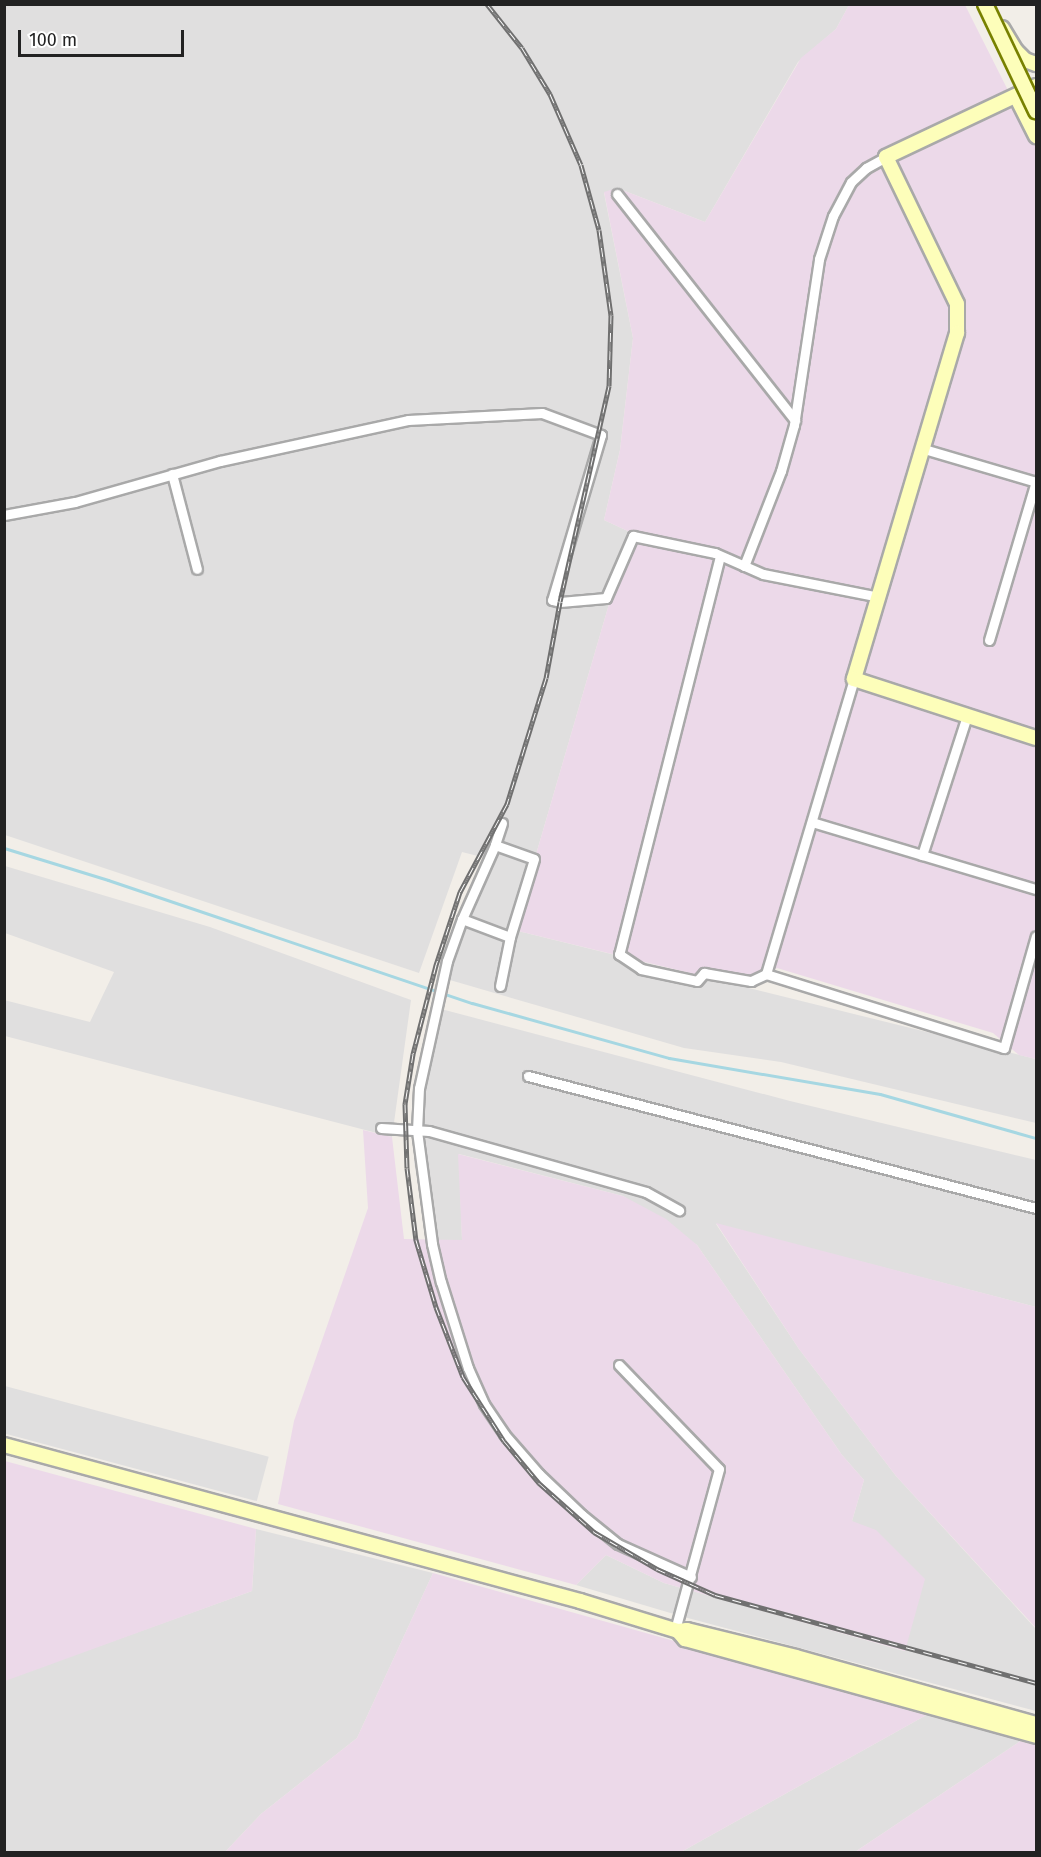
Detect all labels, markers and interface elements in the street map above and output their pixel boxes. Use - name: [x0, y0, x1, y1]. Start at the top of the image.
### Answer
- scale bar: [21, 18, 188, 56]
- text: 100 m: [29, 29, 77, 51]

